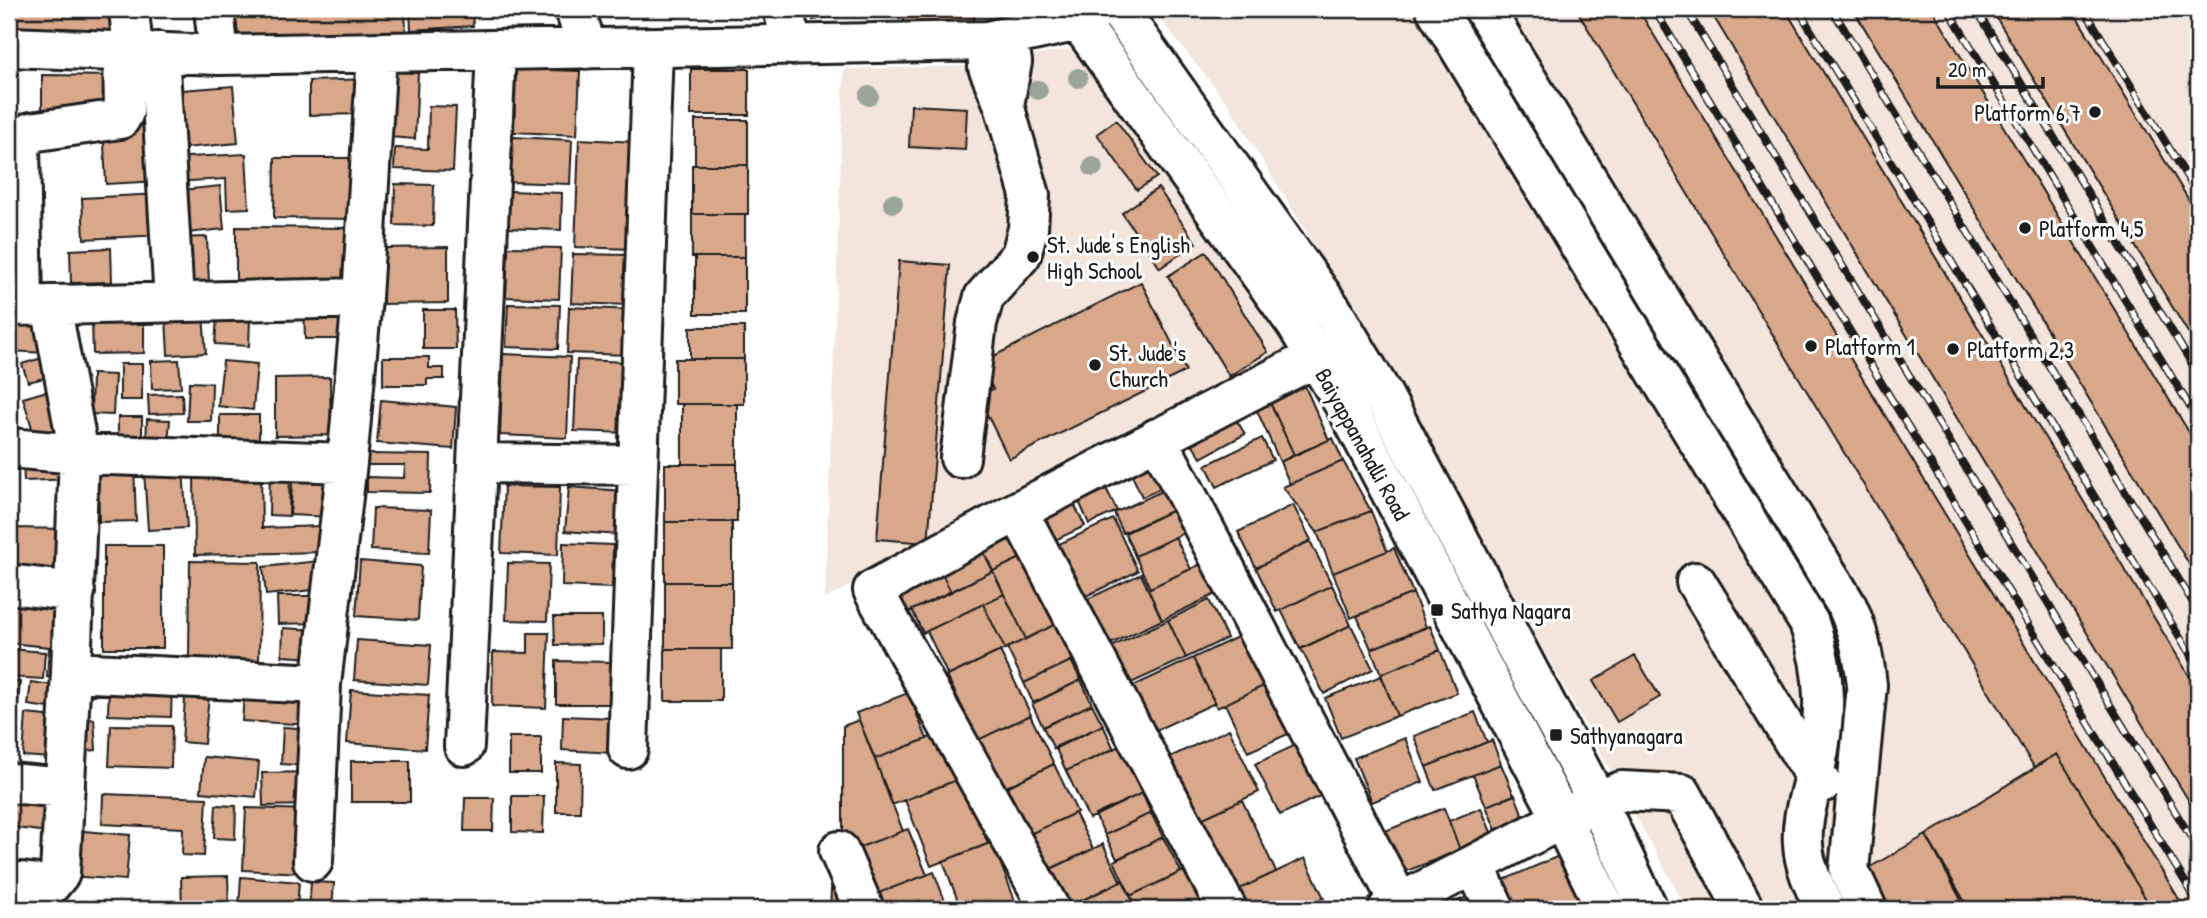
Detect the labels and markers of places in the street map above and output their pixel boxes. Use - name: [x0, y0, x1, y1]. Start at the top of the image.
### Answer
- place label: Platform 6,7: [1974, 97, 2081, 128]
- marker: Platform 6,7: [2087, 104, 2103, 120]
- place label: Platform 4,5: [2039, 213, 2144, 244]
- marker: Platform 4,5: [2017, 220, 2033, 236]
- place label: St. Jude's English High School: [1047, 229, 1190, 286]
- marker: St. Jude's English High School: [1025, 249, 1041, 265]
- place label: Platform 1: [1825, 331, 1915, 362]
- place label: Platform 2,3: [1967, 334, 2074, 365]
- place label: St. Jude's Church: [1109, 337, 1186, 394]
- marker: Platform 1: [1803, 338, 1819, 354]
- marker: Platform 2,3: [1945, 341, 1961, 357]
- marker: St. Jude's Church: [1087, 357, 1103, 373]
- place label: Sathya Nagara: [1451, 595, 1571, 626]
- marker: Sathya Nagara: [1429, 602, 1445, 618]
- place label: Sathyanagara: [1570, 720, 1682, 751]
- marker: Sathyanagara: [1548, 727, 1564, 743]

